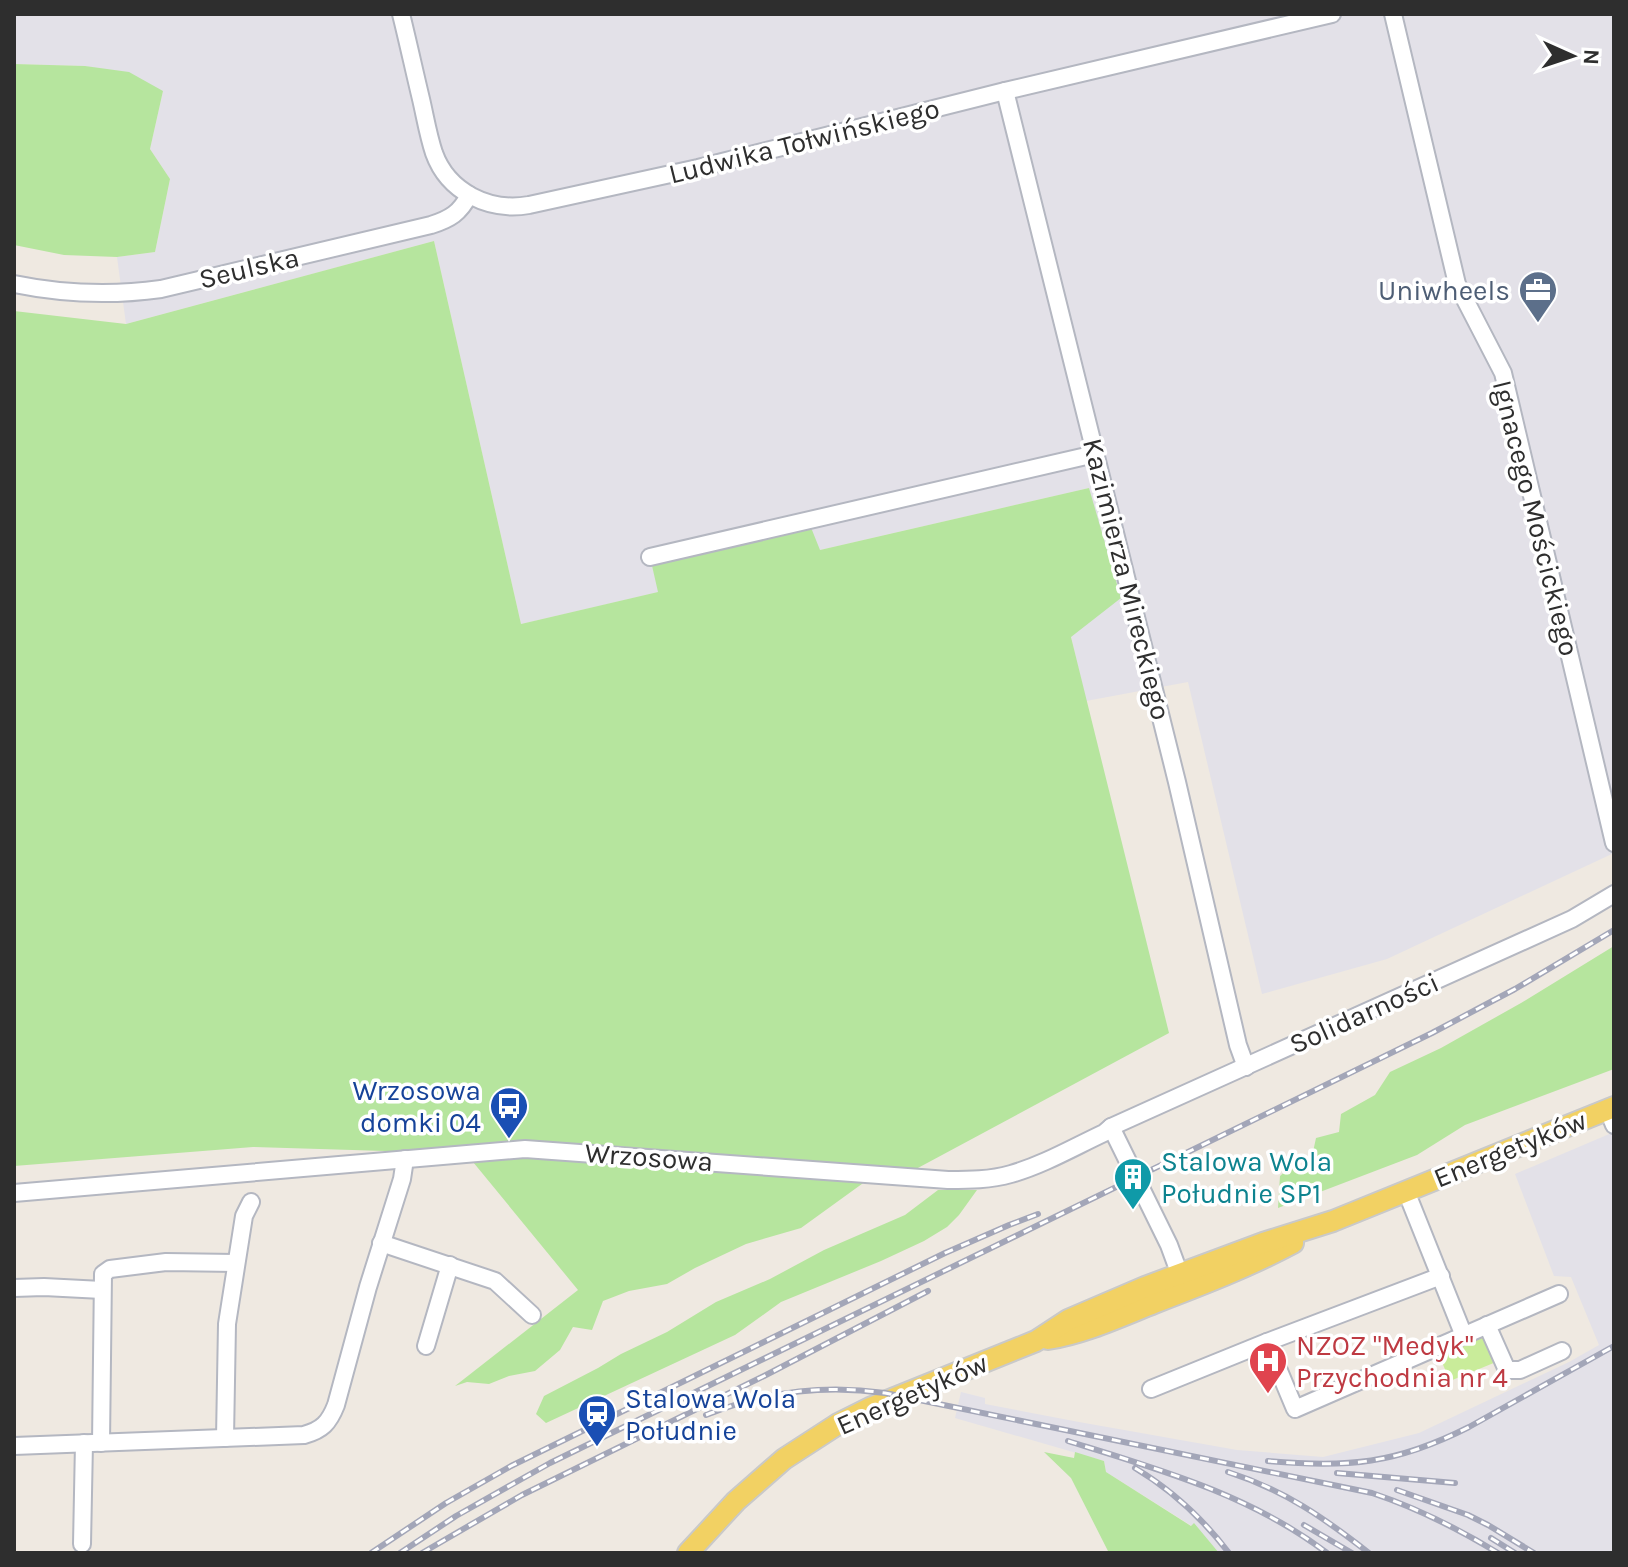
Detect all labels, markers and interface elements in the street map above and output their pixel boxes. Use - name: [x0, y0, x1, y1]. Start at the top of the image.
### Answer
- north arrow: [1532, 16, 1612, 96]
- text: N: [1578, 48, 1604, 66]
- street label: Ludwika Tołwińskiego: [665, 91, 943, 191]
- street label: Seulska: [196, 240, 302, 296]
- office icon: Uniwheels: [1517, 269, 1559, 324]
- place label: Uniwheels: [1378, 274, 1510, 307]
- street label: Ignacego Mościckiego: [1486, 377, 1586, 659]
- street label: Kazimierza Mireckiego: [1076, 435, 1178, 723]
- street label: Solidarności: [1284, 965, 1444, 1061]
- place label: Wrzosowa domki 04: [352, 1074, 481, 1139]
- bus stop icon: Wrzosowa domki 04: [488, 1085, 530, 1140]
- street label: Energetyków: [1429, 1103, 1591, 1195]
- street label: Wrzosowa: [584, 1136, 714, 1178]
- place label: Stalowa Wola Południe SP1: [1161, 1145, 1332, 1210]
- building icon: Stalowa Wola Południe SP1: [1112, 1156, 1154, 1211]
- place label: NZOZ "Medyk" Przychodnia nr 4: [1296, 1329, 1508, 1394]
- hospital icon: NZOZ "Medyk" Przychodnia nr 4: [1247, 1340, 1289, 1395]
- street label: Energetyków: [831, 1346, 993, 1442]
- place label: Stalowa Wola Południe: [625, 1382, 796, 1447]
- station icon: Stalowa Wola Południe: [576, 1393, 618, 1448]

